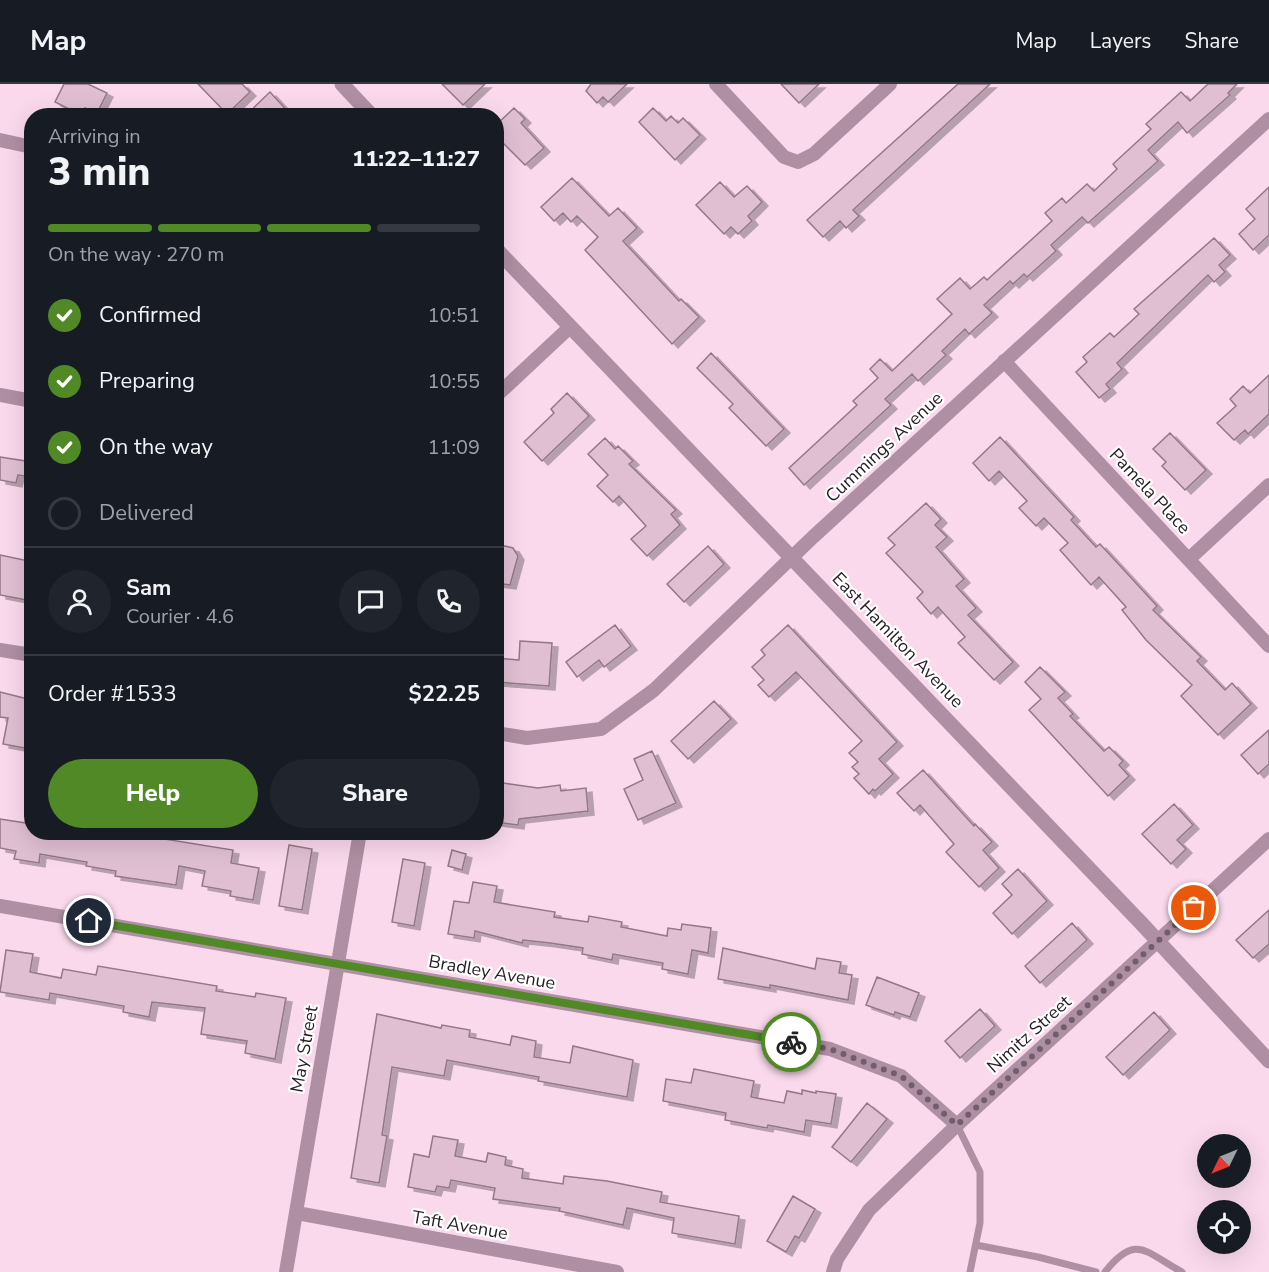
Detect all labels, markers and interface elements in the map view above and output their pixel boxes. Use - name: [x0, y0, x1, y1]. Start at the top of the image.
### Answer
- text: Map: [30, 22, 86, 60]
- text: Map: [1015, 27, 1057, 55]
- text: Layers: [1090, 27, 1151, 55]
- text: Share: [1184, 27, 1239, 55]
- text: Arriving in: [48, 123, 141, 150]
- text: 11:22–11:27: [352, 144, 480, 174]
- text: 3 min: [48, 146, 151, 199]
- text: On the way · 270 m: [48, 241, 224, 268]
- icon: check: [48, 299, 81, 332]
- text: Confirmed: [99, 300, 201, 330]
- text: 10:51: [427, 302, 480, 329]
- icon: check: [48, 365, 81, 398]
- text: Preparing: [99, 366, 195, 396]
- text: 10:55: [427, 368, 480, 395]
- street label: Cummings Avenue: [820, 386, 948, 508]
- icon: check: [48, 431, 81, 464]
- text: On the way: [99, 432, 213, 462]
- text: 11:09: [427, 434, 480, 461]
- street label: Pamela Place: [1104, 443, 1196, 539]
- text: Delivered: [99, 498, 194, 528]
- street label: East Hamilton Avenue: [827, 567, 969, 713]
- button: person: [48, 570, 111, 633]
- button: chat: [339, 570, 402, 633]
- button: phone: [417, 570, 480, 633]
- text: Sam: [126, 573, 171, 603]
- text: Courier · 4.6: [126, 603, 234, 630]
- text: Order #1533: [48, 679, 177, 709]
- text: $22.25: [409, 679, 480, 709]
- button: Help: [48, 759, 258, 828]
- button: Share: [270, 759, 480, 828]
- pin: [1168, 882, 1219, 933]
- icon: bag: [1177, 891, 1210, 924]
- pin: [63, 895, 114, 946]
- icon: home: [72, 904, 105, 937]
- street label: Bradley Avenue: [427, 949, 557, 995]
- street label: Nimitz Street: [982, 989, 1077, 1078]
- street label: May Street: [285, 1003, 324, 1094]
- courier: [761, 1012, 821, 1072]
- icon: bike: [775, 1026, 808, 1059]
- north arrow: [1197, 1134, 1251, 1188]
- map controls: [1197, 1134, 1251, 1254]
- button: locate: [1197, 1200, 1251, 1254]
- street label: Taft Avenue: [410, 1205, 510, 1245]

